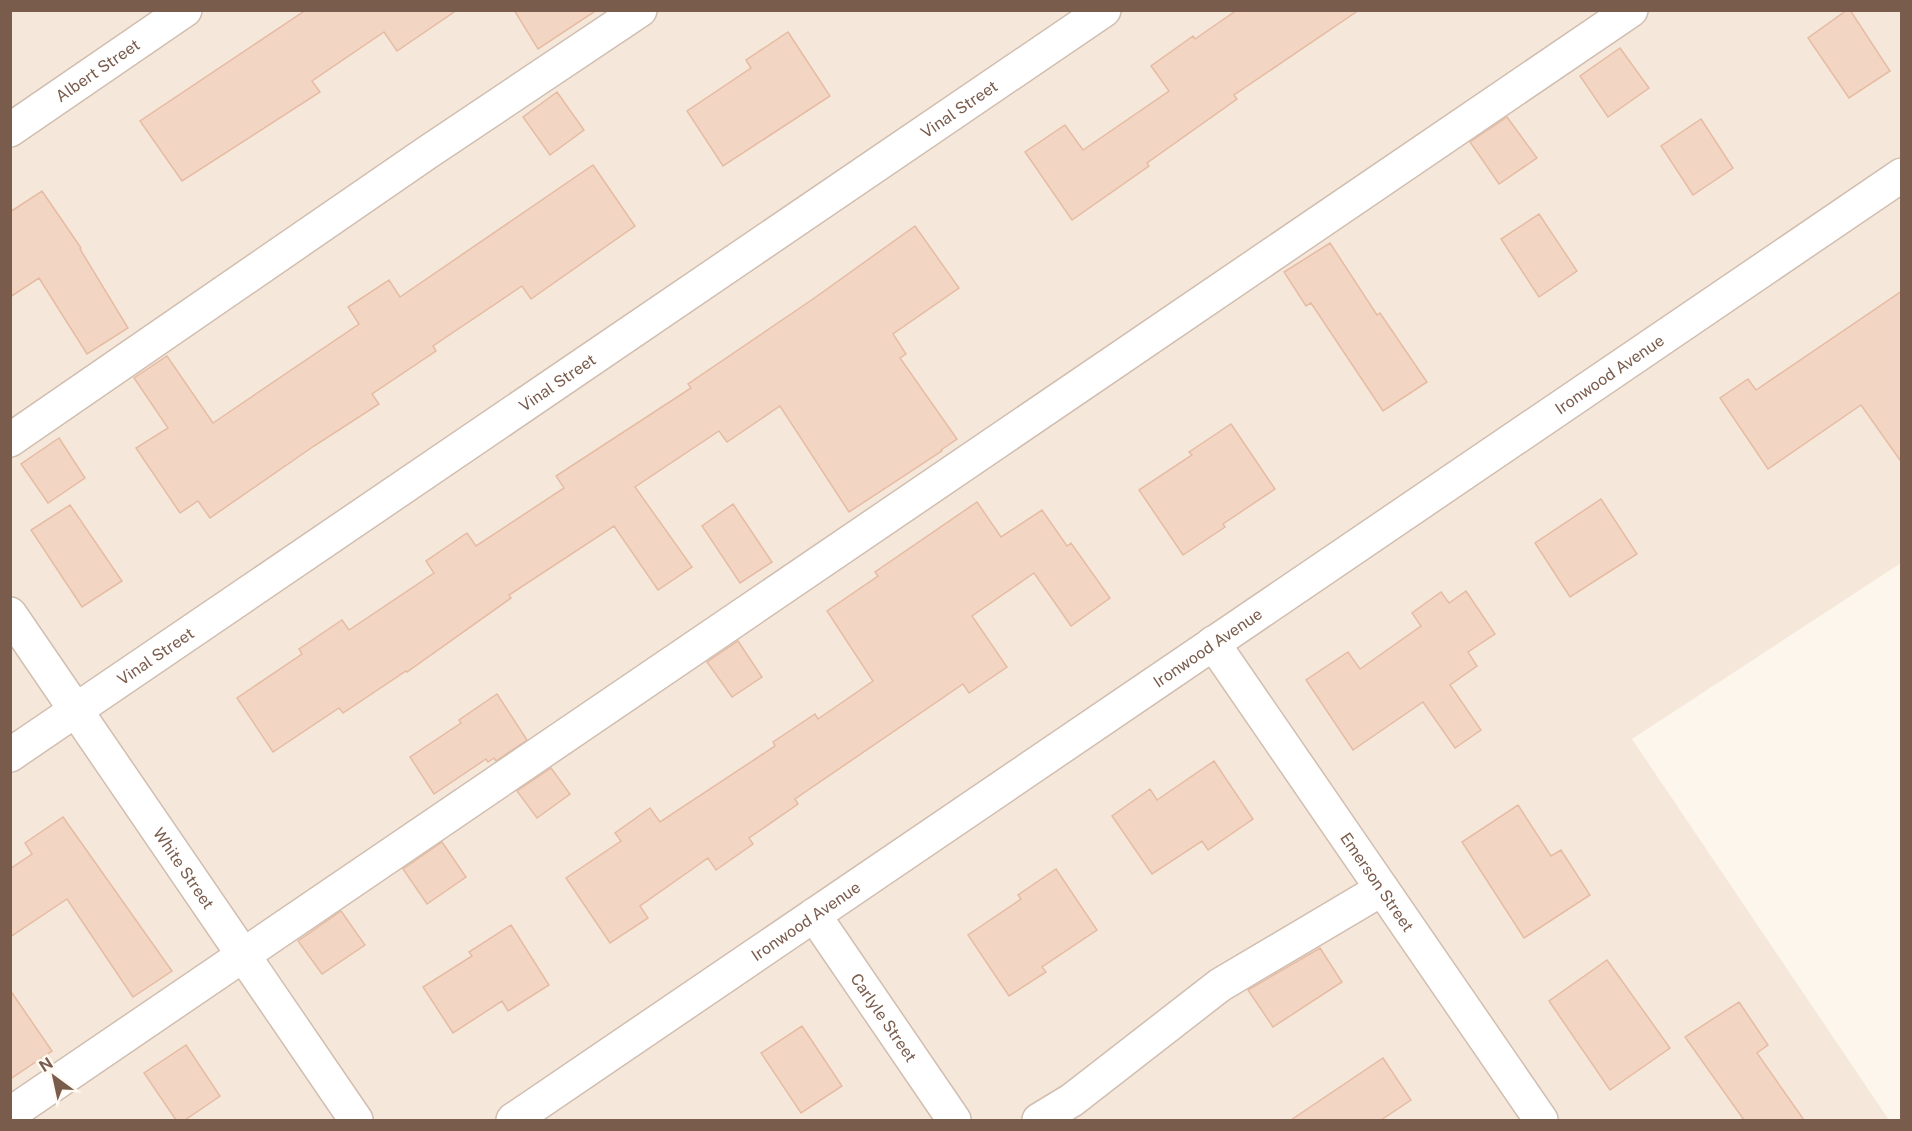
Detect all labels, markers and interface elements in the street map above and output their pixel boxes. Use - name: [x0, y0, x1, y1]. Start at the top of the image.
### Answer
- street label: Albert Street: [52, 35, 143, 106]
- street label: Vinal Street: [917, 76, 1001, 142]
- street label: Ironwood Avenue: [1552, 331, 1668, 418]
- street label: Vinal Street: [516, 350, 599, 416]
- street label: Ironwood Avenue: [1150, 604, 1266, 692]
- street label: Vinal Street: [114, 624, 198, 689]
- street label: White Street: [149, 824, 218, 913]
- street label: Emerson Street: [1336, 829, 1418, 935]
- street label: Ironwood Avenue: [748, 878, 864, 965]
- street label: Carlyle Street: [847, 970, 920, 1066]
- north arrow: [24, 1047, 84, 1107]
- text: N: [36, 1053, 57, 1076]

